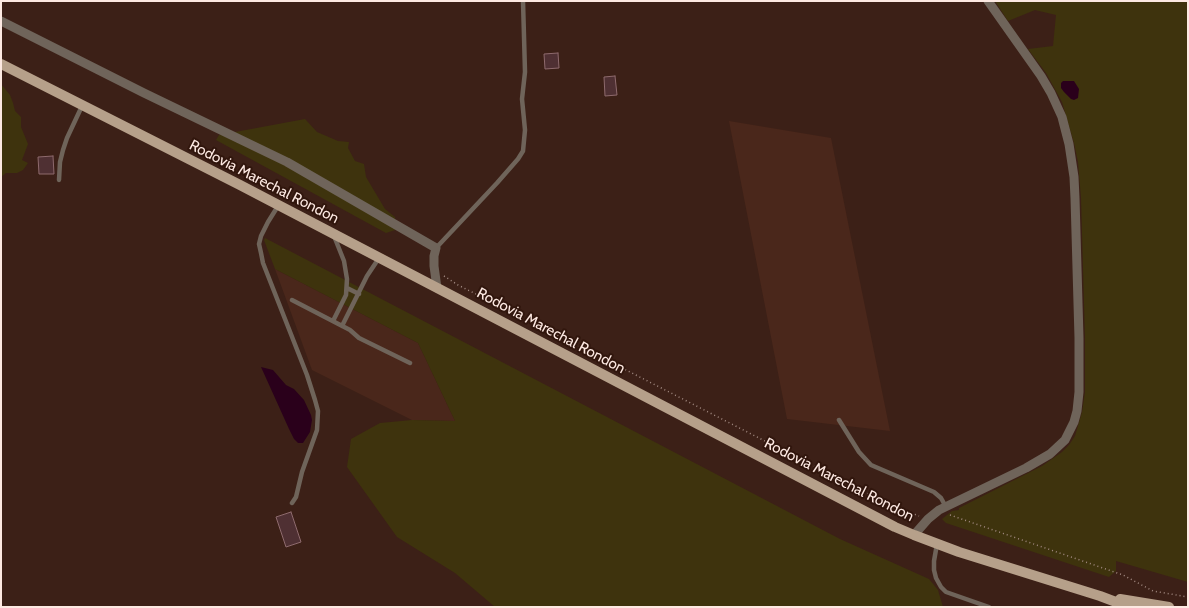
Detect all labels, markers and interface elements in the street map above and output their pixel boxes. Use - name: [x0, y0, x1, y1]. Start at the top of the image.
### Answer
- street label: Rodovia Marechal Rondon: [186, 136, 342, 228]
- street label: Rodovia Marechal Rondon: [474, 284, 628, 378]
- street label: Rodovia Marechal Rondon: [761, 434, 917, 526]

